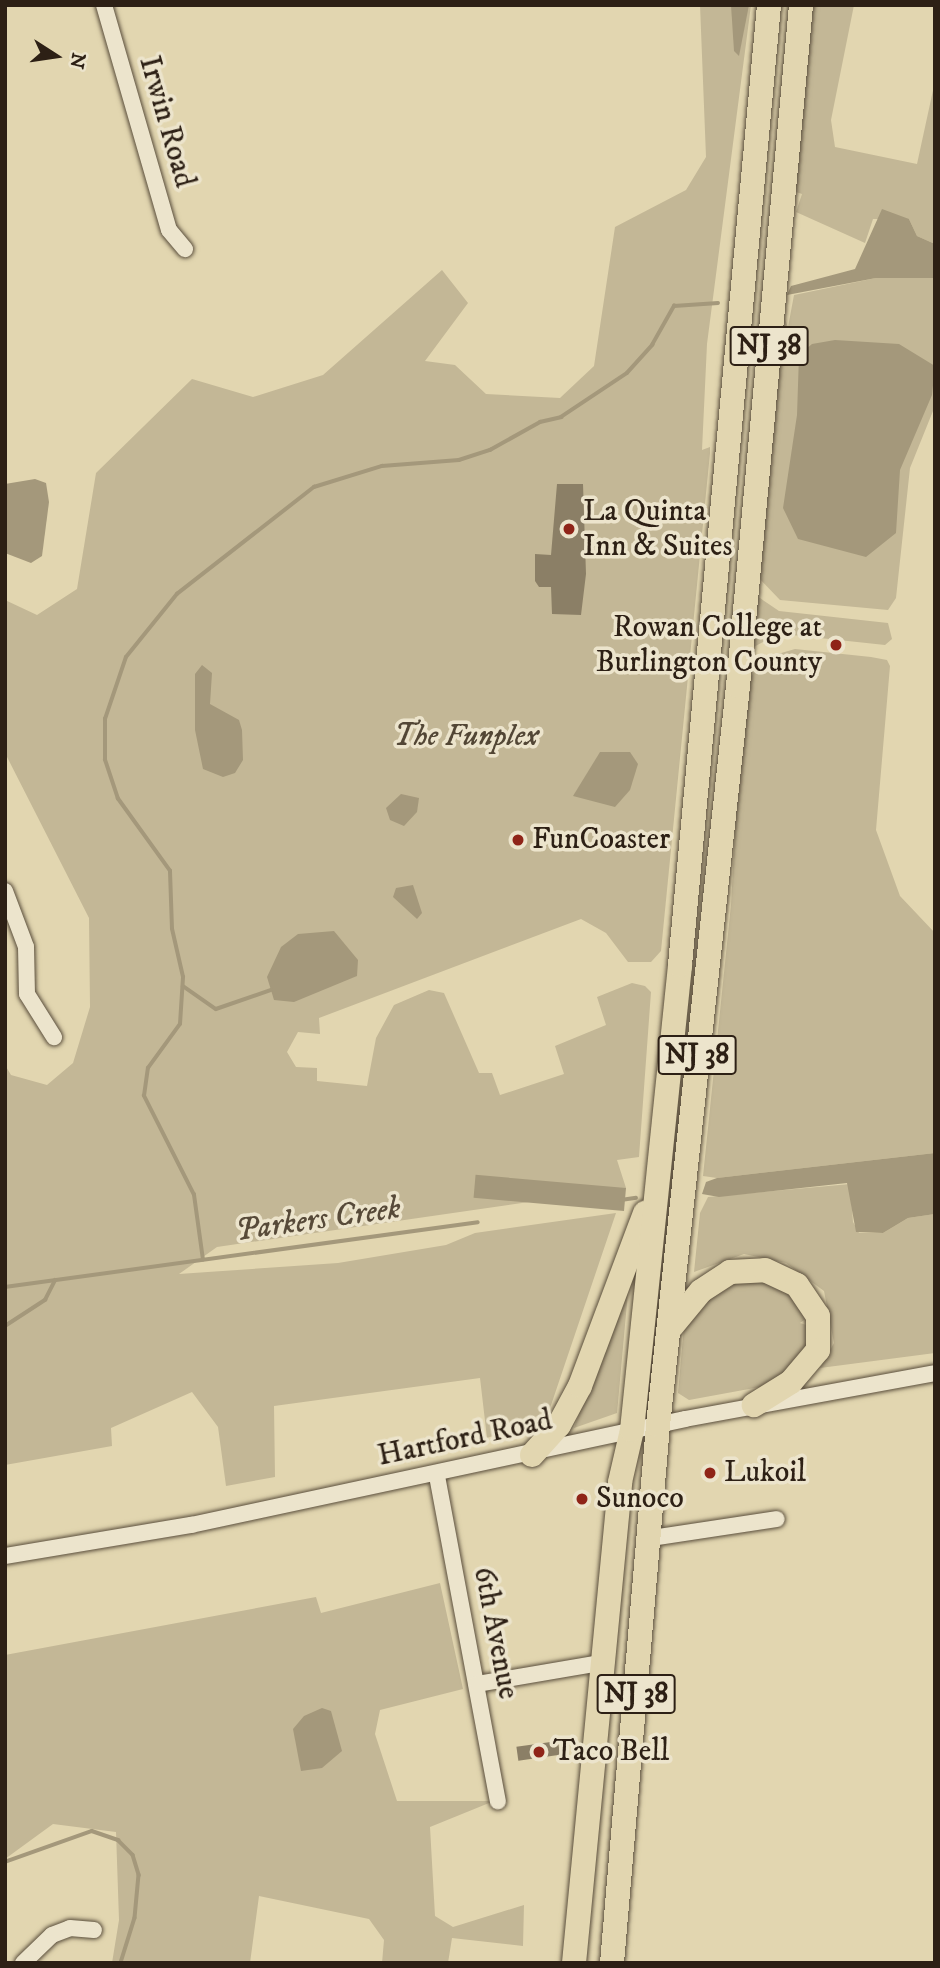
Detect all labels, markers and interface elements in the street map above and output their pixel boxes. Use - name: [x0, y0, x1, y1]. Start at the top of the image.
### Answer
- north arrow: [21, 21, 91, 91]
- text: N: [64, 50, 90, 70]
- street label: Irwin Road: [130, 52, 202, 192]
- road number: NJ 38: [729, 322, 809, 370]
- place label: La Quinta Inn & Suites: [583, 494, 733, 564]
- marker: La Quinta Inn & Suites: [561, 521, 577, 537]
- place label: Rowan College at Burlington County: [596, 610, 822, 680]
- marker: Rowan College at Burlington County: [828, 637, 844, 653]
- park label: The Funplex: [393, 719, 539, 755]
- place label: FunCoaster: [532, 822, 670, 858]
- marker: FunCoaster: [510, 832, 526, 848]
- road number: NJ 38: [657, 1030, 737, 1080]
- water label: Parkers Creek: [233, 1189, 403, 1251]
- street label: Hartford Road: [375, 1403, 555, 1475]
- place label: Lukoil: [724, 1455, 806, 1491]
- marker: Lukoil: [702, 1465, 718, 1481]
- place label: Sunoco: [596, 1481, 684, 1517]
- marker: Sunoco: [574, 1491, 590, 1507]
- street label: 6th Avenue: [465, 1564, 525, 1702]
- road number: NJ 38: [596, 1670, 676, 1718]
- place label: Taco Bell: [553, 1734, 669, 1770]
- marker: Taco Bell: [531, 1744, 547, 1760]

